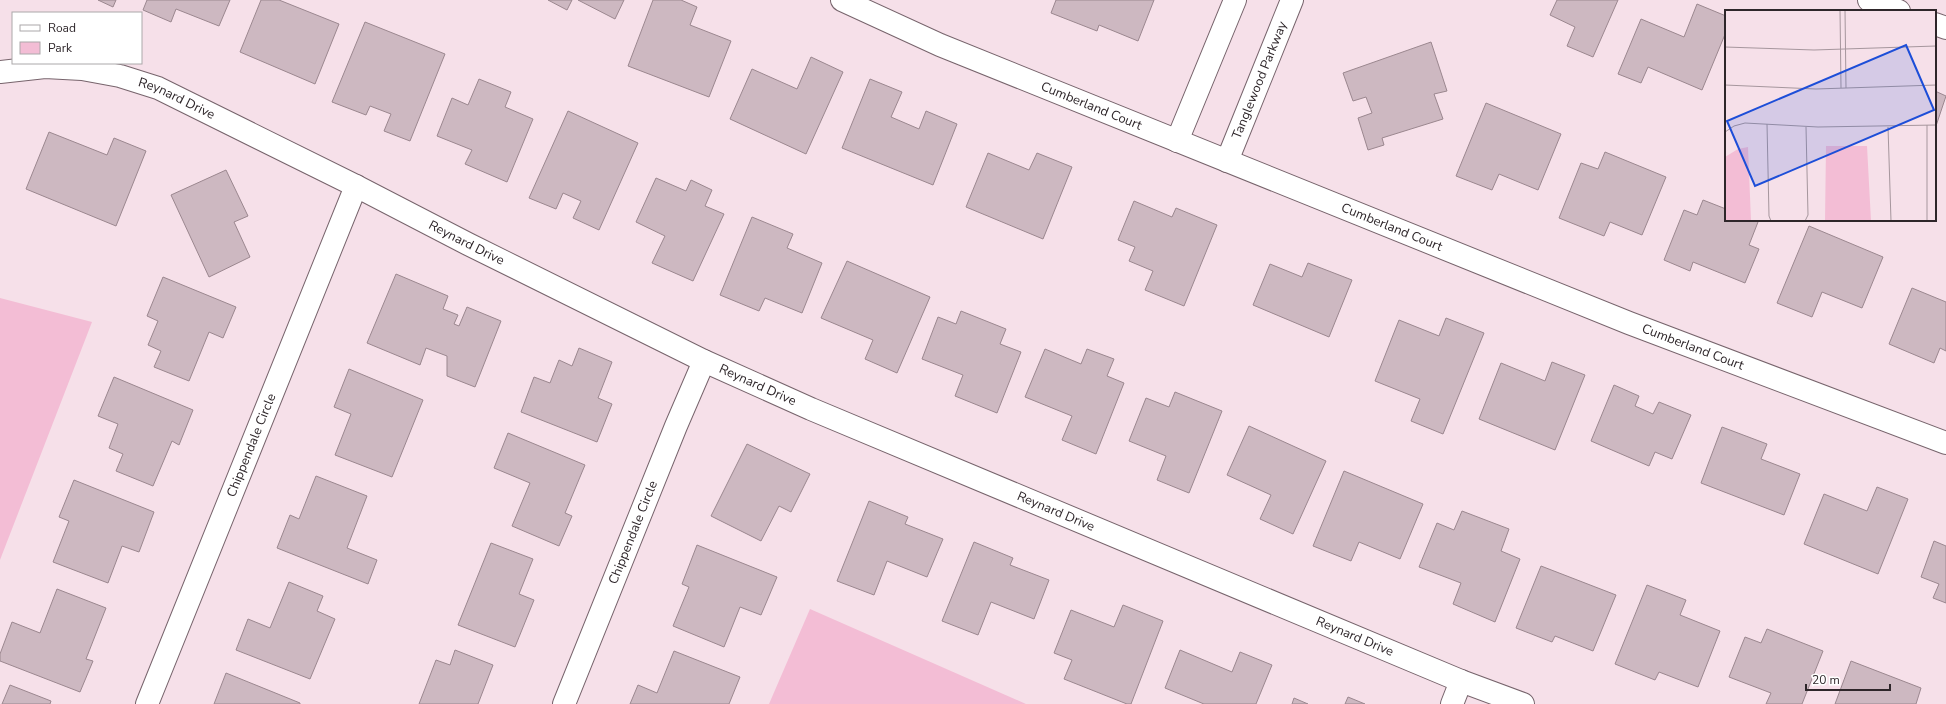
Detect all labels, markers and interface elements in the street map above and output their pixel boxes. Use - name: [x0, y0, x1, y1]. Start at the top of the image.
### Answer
- inset map: [1725, 10, 1936, 221]
- legend: [12, 12, 142, 64]
- street label: Tanglewood Parkway: [1228, 18, 1292, 142]
- text: Road: [48, 20, 76, 36]
- text: Park: [48, 40, 73, 56]
- street label: Reynard Drive: [136, 73, 218, 124]
- street label: Cumberland Court: [1038, 78, 1145, 135]
- street label: Cumberland Court: [1338, 199, 1445, 256]
- street label: Reynard Drive: [425, 216, 507, 270]
- street label: Cumberland Court: [1639, 320, 1747, 375]
- street label: Reynard Drive: [716, 360, 799, 410]
- street label: Chippendale Circle: [222, 391, 280, 500]
- street label: Chippendale Circle: [604, 478, 662, 587]
- street label: Reynard Drive: [1014, 487, 1098, 536]
- street label: Reynard Drive: [1313, 612, 1396, 661]
- scale bar: [1806, 666, 1890, 692]
- text: 20 m: [1812, 672, 1840, 688]

